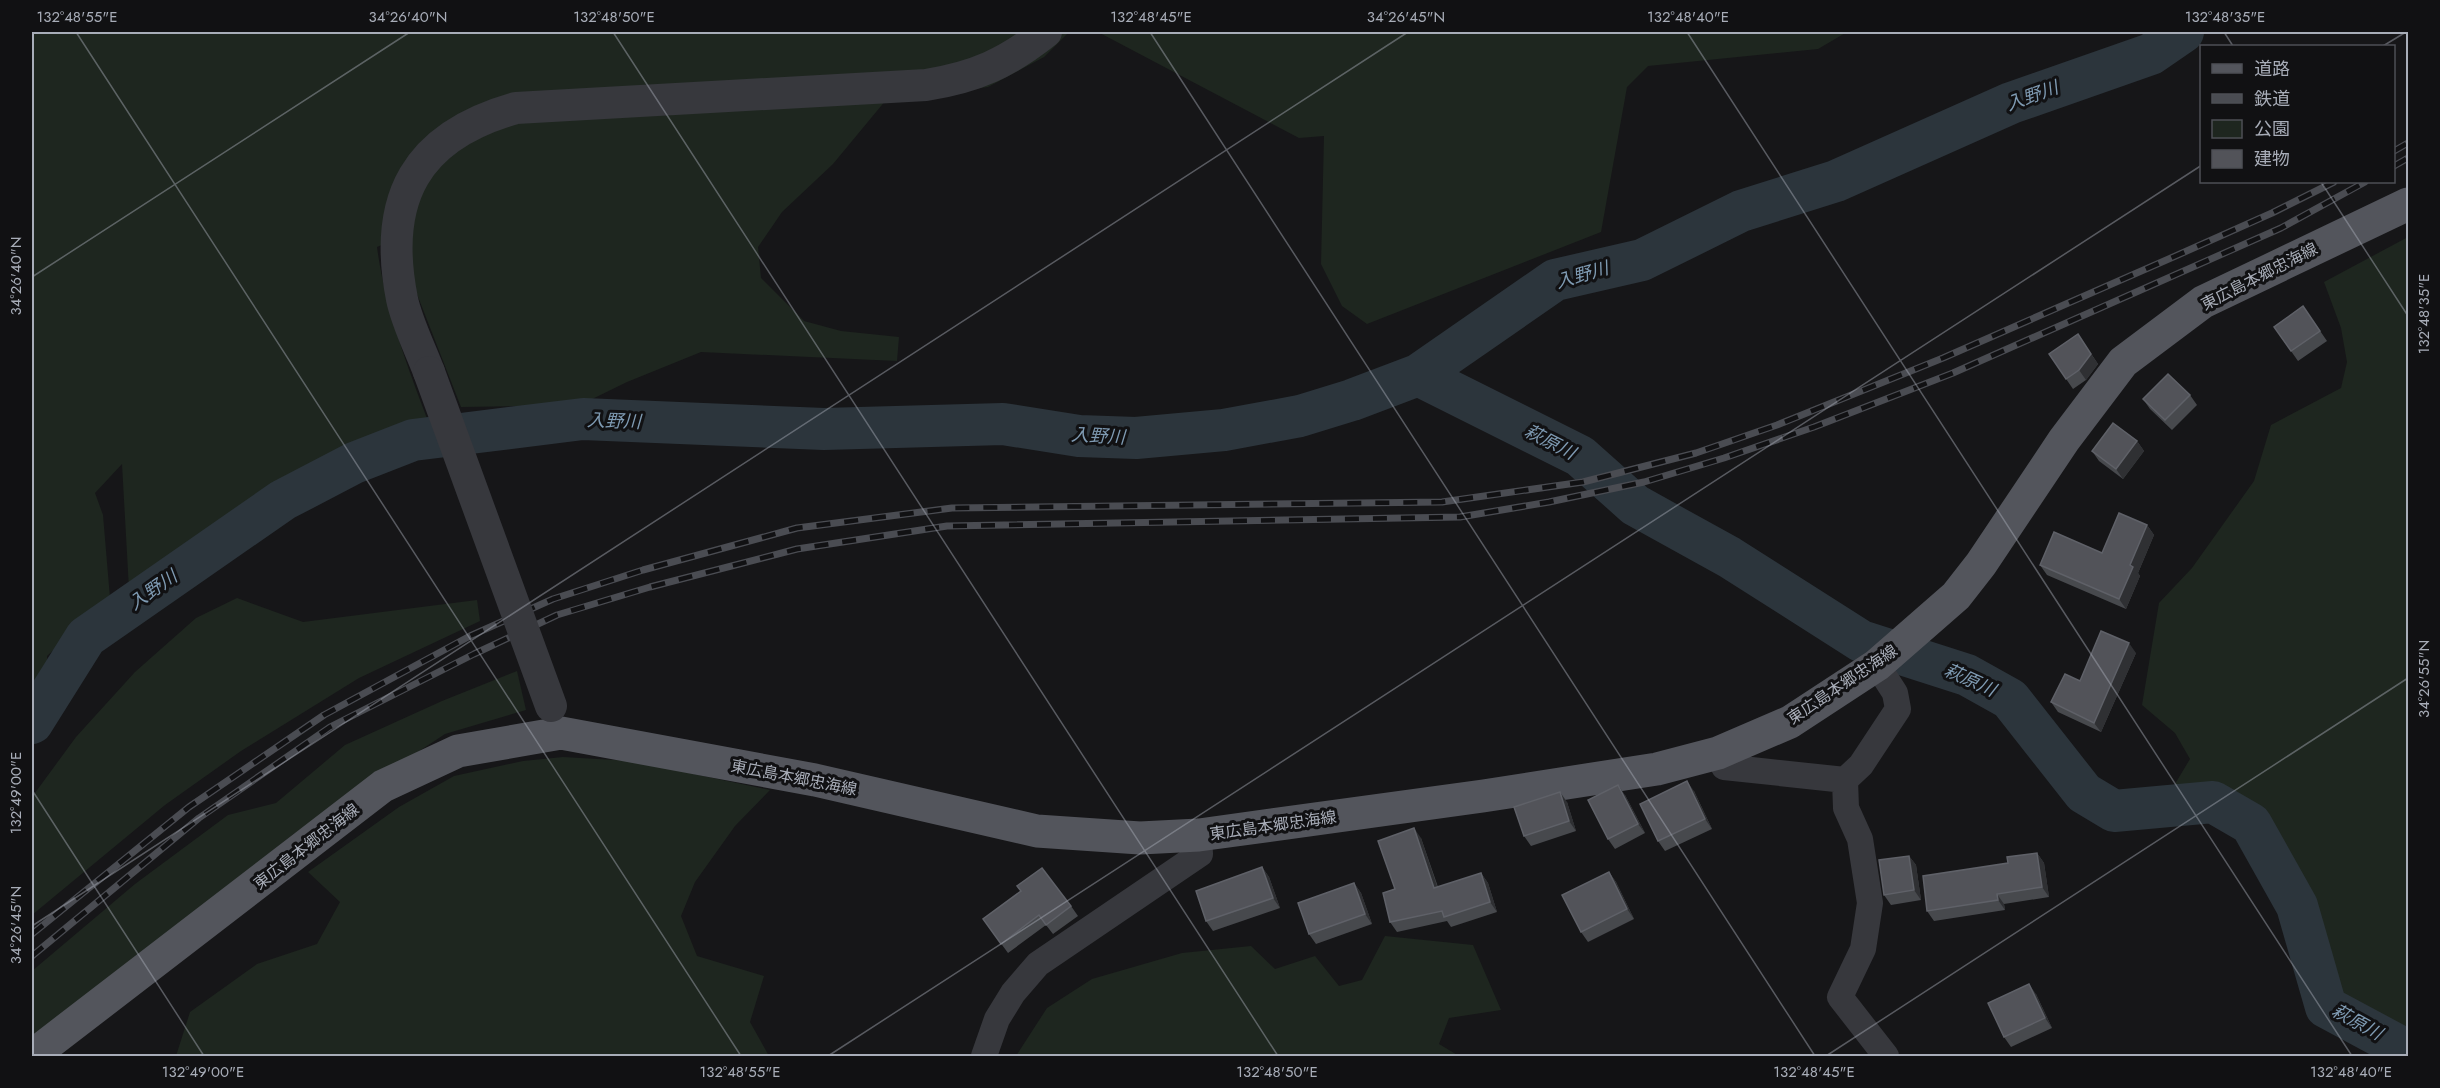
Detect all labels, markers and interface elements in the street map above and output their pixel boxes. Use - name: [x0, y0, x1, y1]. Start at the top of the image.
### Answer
- text: 132°48'55"E: [36, 6, 118, 28]
- text: 34°26'40"N: [369, 6, 447, 28]
- text: 132°48'50"E: [573, 6, 655, 28]
- text: 132°48'45"E: [1110, 6, 1192, 28]
- text: 34°26'45"N: [1367, 6, 1445, 28]
- text: 132°48'40"E: [1647, 6, 1729, 28]
- text: 132°48'35"E: [2185, 6, 2265, 28]
- legend: [2200, 45, 2395, 183]
- text: 道路: [2254, 56, 2290, 82]
- water label: 入野川: [2002, 74, 2064, 117]
- text: 鉄道: [2254, 86, 2290, 112]
- text: 公園: [2254, 116, 2290, 142]
- text: 建物: [2254, 146, 2290, 172]
- text: 34°26'40"N: [5, 237, 27, 315]
- street label: 東広島本郷忠海線: [2197, 237, 2321, 316]
- water label: 入野川: [1552, 255, 1613, 295]
- text: 132°48'35"E: [2413, 274, 2435, 354]
- water label: 入野川: [587, 407, 643, 435]
- water label: 萩原川: [1520, 418, 1582, 467]
- water label: 入野川: [1070, 422, 1128, 450]
- water label: 入野川: [123, 563, 184, 616]
- street label: 東広島本郷忠海線: [1783, 639, 1902, 730]
- text: 34°26'55"N: [2413, 640, 2435, 718]
- water label: 萩原川: [1940, 657, 2002, 704]
- text: 132°49'00"E: [5, 752, 27, 834]
- street label: 東広島本郷忠海線: [729, 754, 859, 801]
- street label: 東広島本郷忠海線: [249, 798, 364, 895]
- street label: 東広島本郷忠海線: [1208, 805, 1338, 846]
- text: 34°26'45"N: [5, 886, 27, 964]
- water label: 萩原川: [2327, 998, 2389, 1047]
- text: 132°49'00"E: [162, 1061, 244, 1083]
- text: 132°48'55"E: [699, 1061, 781, 1083]
- text: 132°48'50"E: [1236, 1061, 1318, 1083]
- text: 132°48'45"E: [1773, 1061, 1855, 1083]
- text: 132°48'40"E: [2310, 1061, 2392, 1083]

